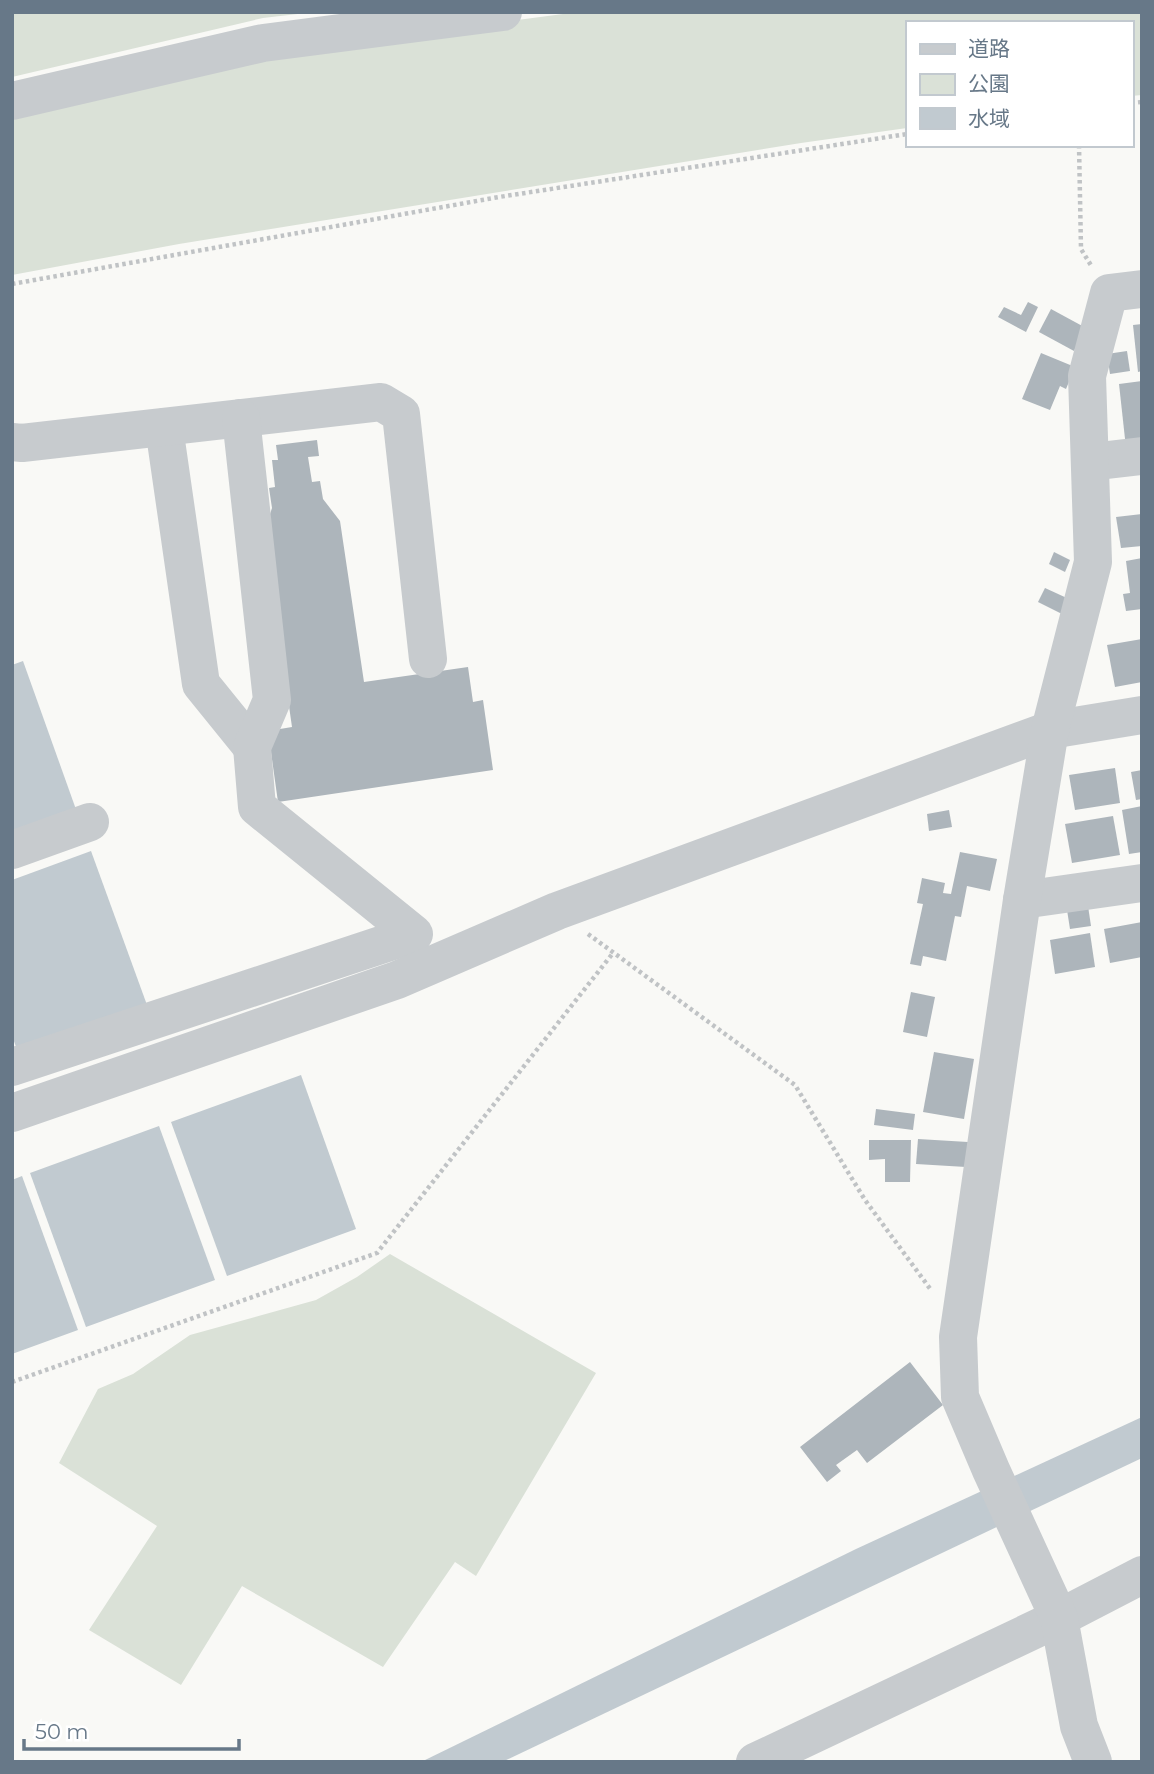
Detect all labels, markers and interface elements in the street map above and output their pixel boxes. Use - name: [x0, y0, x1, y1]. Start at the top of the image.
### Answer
- legend: [906, 21, 1133, 147]
- text: 道路: [968, 36, 1010, 61]
- text: 公園: [968, 71, 1010, 96]
- text: 水域: [968, 106, 1010, 131]
- scale bar: [24, 1708, 240, 1752]
- text: 50 m: [35, 1719, 89, 1744]

